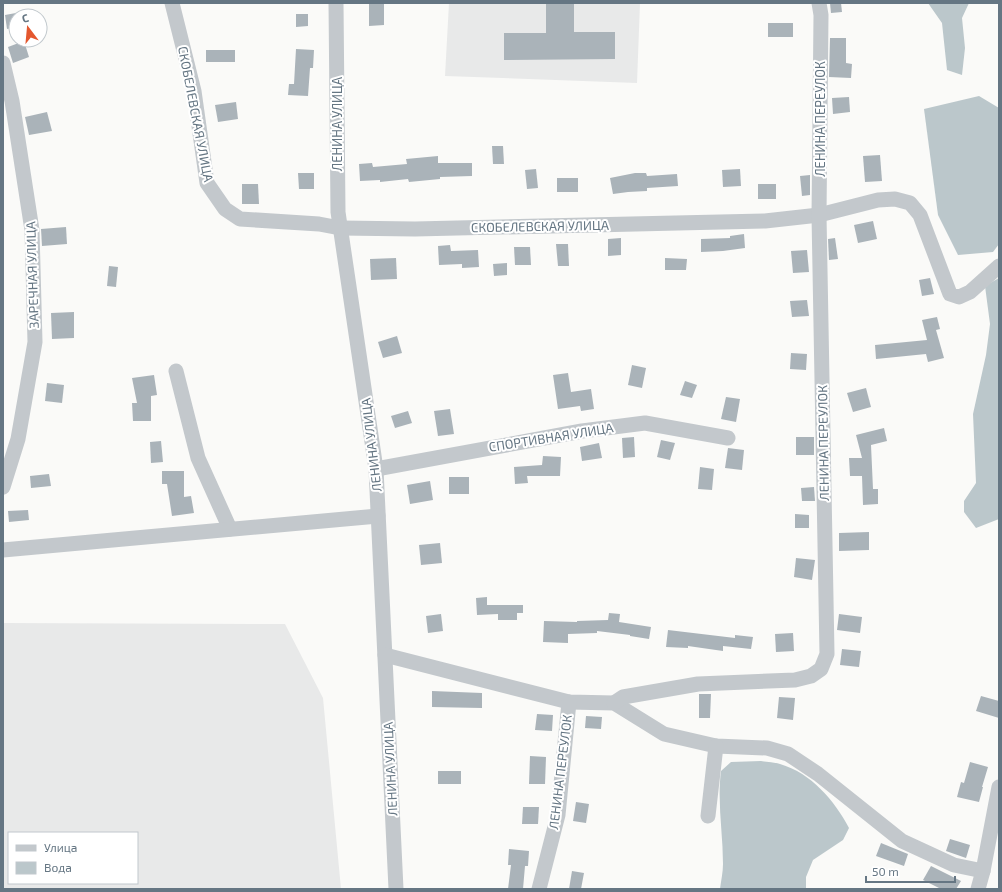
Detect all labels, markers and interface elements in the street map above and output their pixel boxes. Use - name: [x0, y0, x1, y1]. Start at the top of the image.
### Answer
- north arrow: [8, 8, 48, 48]
- text: С: [20, 11, 31, 25]
- street label: СКОБЕЛЕВСКАЯ УЛИЦА: [175, 45, 217, 183]
- street label: ЛЕНИНА ПЕРЕУЛОК: [812, 61, 828, 177]
- street label: ЛЕНИНА УЛИЦА: [329, 77, 345, 171]
- street label: СКОБЕЛЕВСКАЯ УЛИЦА: [471, 217, 609, 235]
- street label: ЗАРЕЧНАЯ УЛИЦА: [22, 221, 42, 329]
- street label: ЛЕНИНА ПЕРЕУЛОК: [814, 385, 832, 501]
- street label: ЛЕНИНА УЛИЦА: [357, 397, 385, 493]
- street label: СПОРТИВНАЯ УЛИЦА: [488, 419, 614, 455]
- street label: ЛЕНИНА ПЕРЕУЛОК: [545, 713, 575, 830]
- street label: ЛЕНИНА УЛИЦА: [380, 721, 400, 817]
- legend: [8, 832, 138, 884]
- text: Улица: [44, 840, 77, 854]
- scale bar: [866, 858, 955, 884]
- text: Вода: [44, 860, 72, 874]
- text: 50 m: [872, 864, 899, 878]

